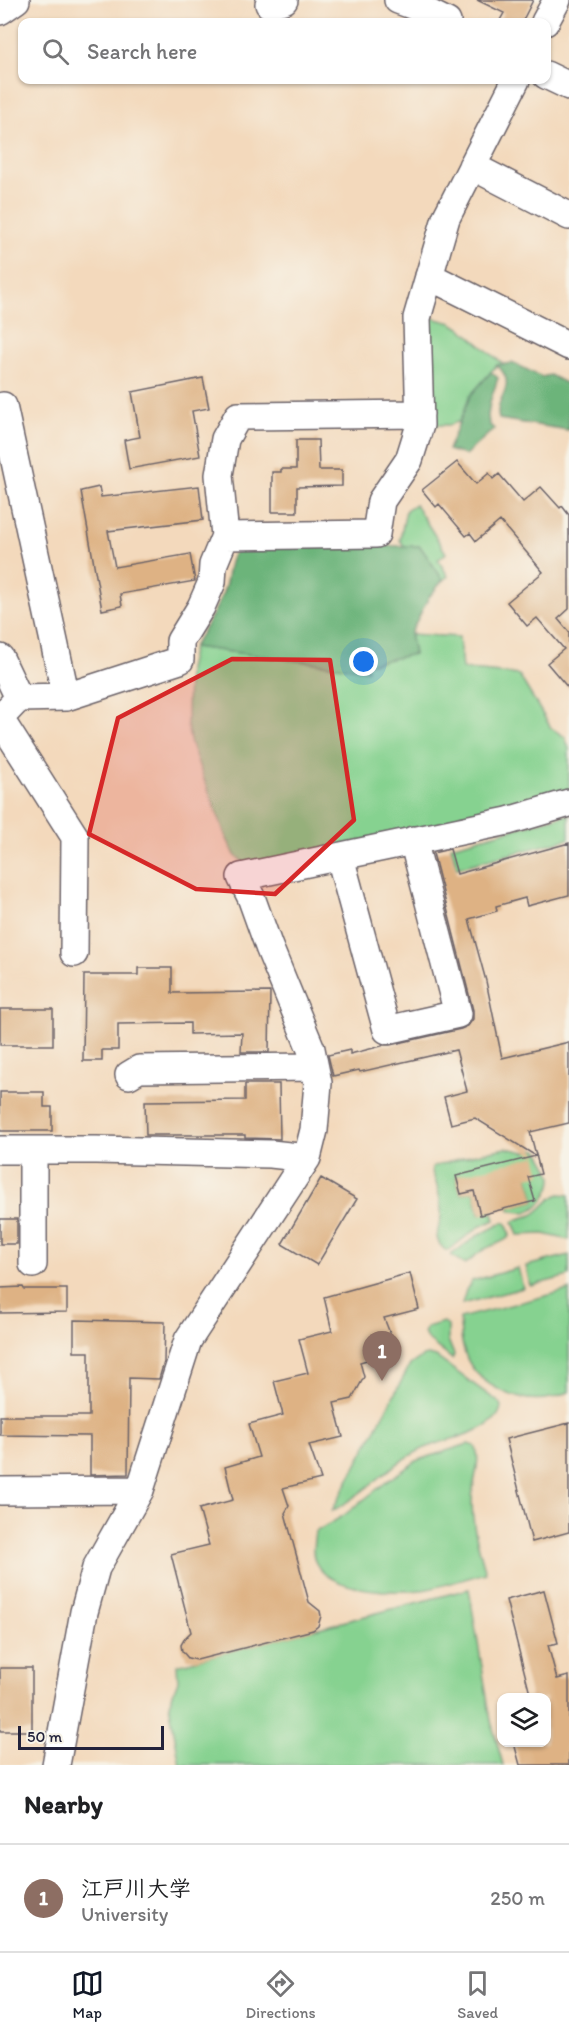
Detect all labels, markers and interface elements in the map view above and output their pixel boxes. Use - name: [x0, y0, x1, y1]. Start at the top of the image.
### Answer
- search box: [18, 18, 551, 84]
- icon: search: [39, 35, 72, 68]
- text: Search here: [87, 38, 197, 65]
- your location: [349, 647, 378, 676]
- pin: 1: [362, 1332, 401, 1381]
- map controls: [497, 1693, 551, 1747]
- button: layers: [497, 1693, 551, 1747]
- scale bar: [18, 1723, 164, 1750]
- text: 50 m: [27, 1727, 62, 1746]
- text: Nearby: [24, 1788, 103, 1820]
- text: 江戸川大学: [81, 1875, 191, 1902]
- text: 1: [39, 1886, 48, 1910]
- text: 250 m: [490, 1886, 545, 1910]
- text: University: [81, 1902, 168, 1926]
- tab: Map: [71, 1967, 104, 2022]
- tab: Directions: [245, 1967, 316, 2022]
- tab: Saved: [457, 1967, 498, 2022]

